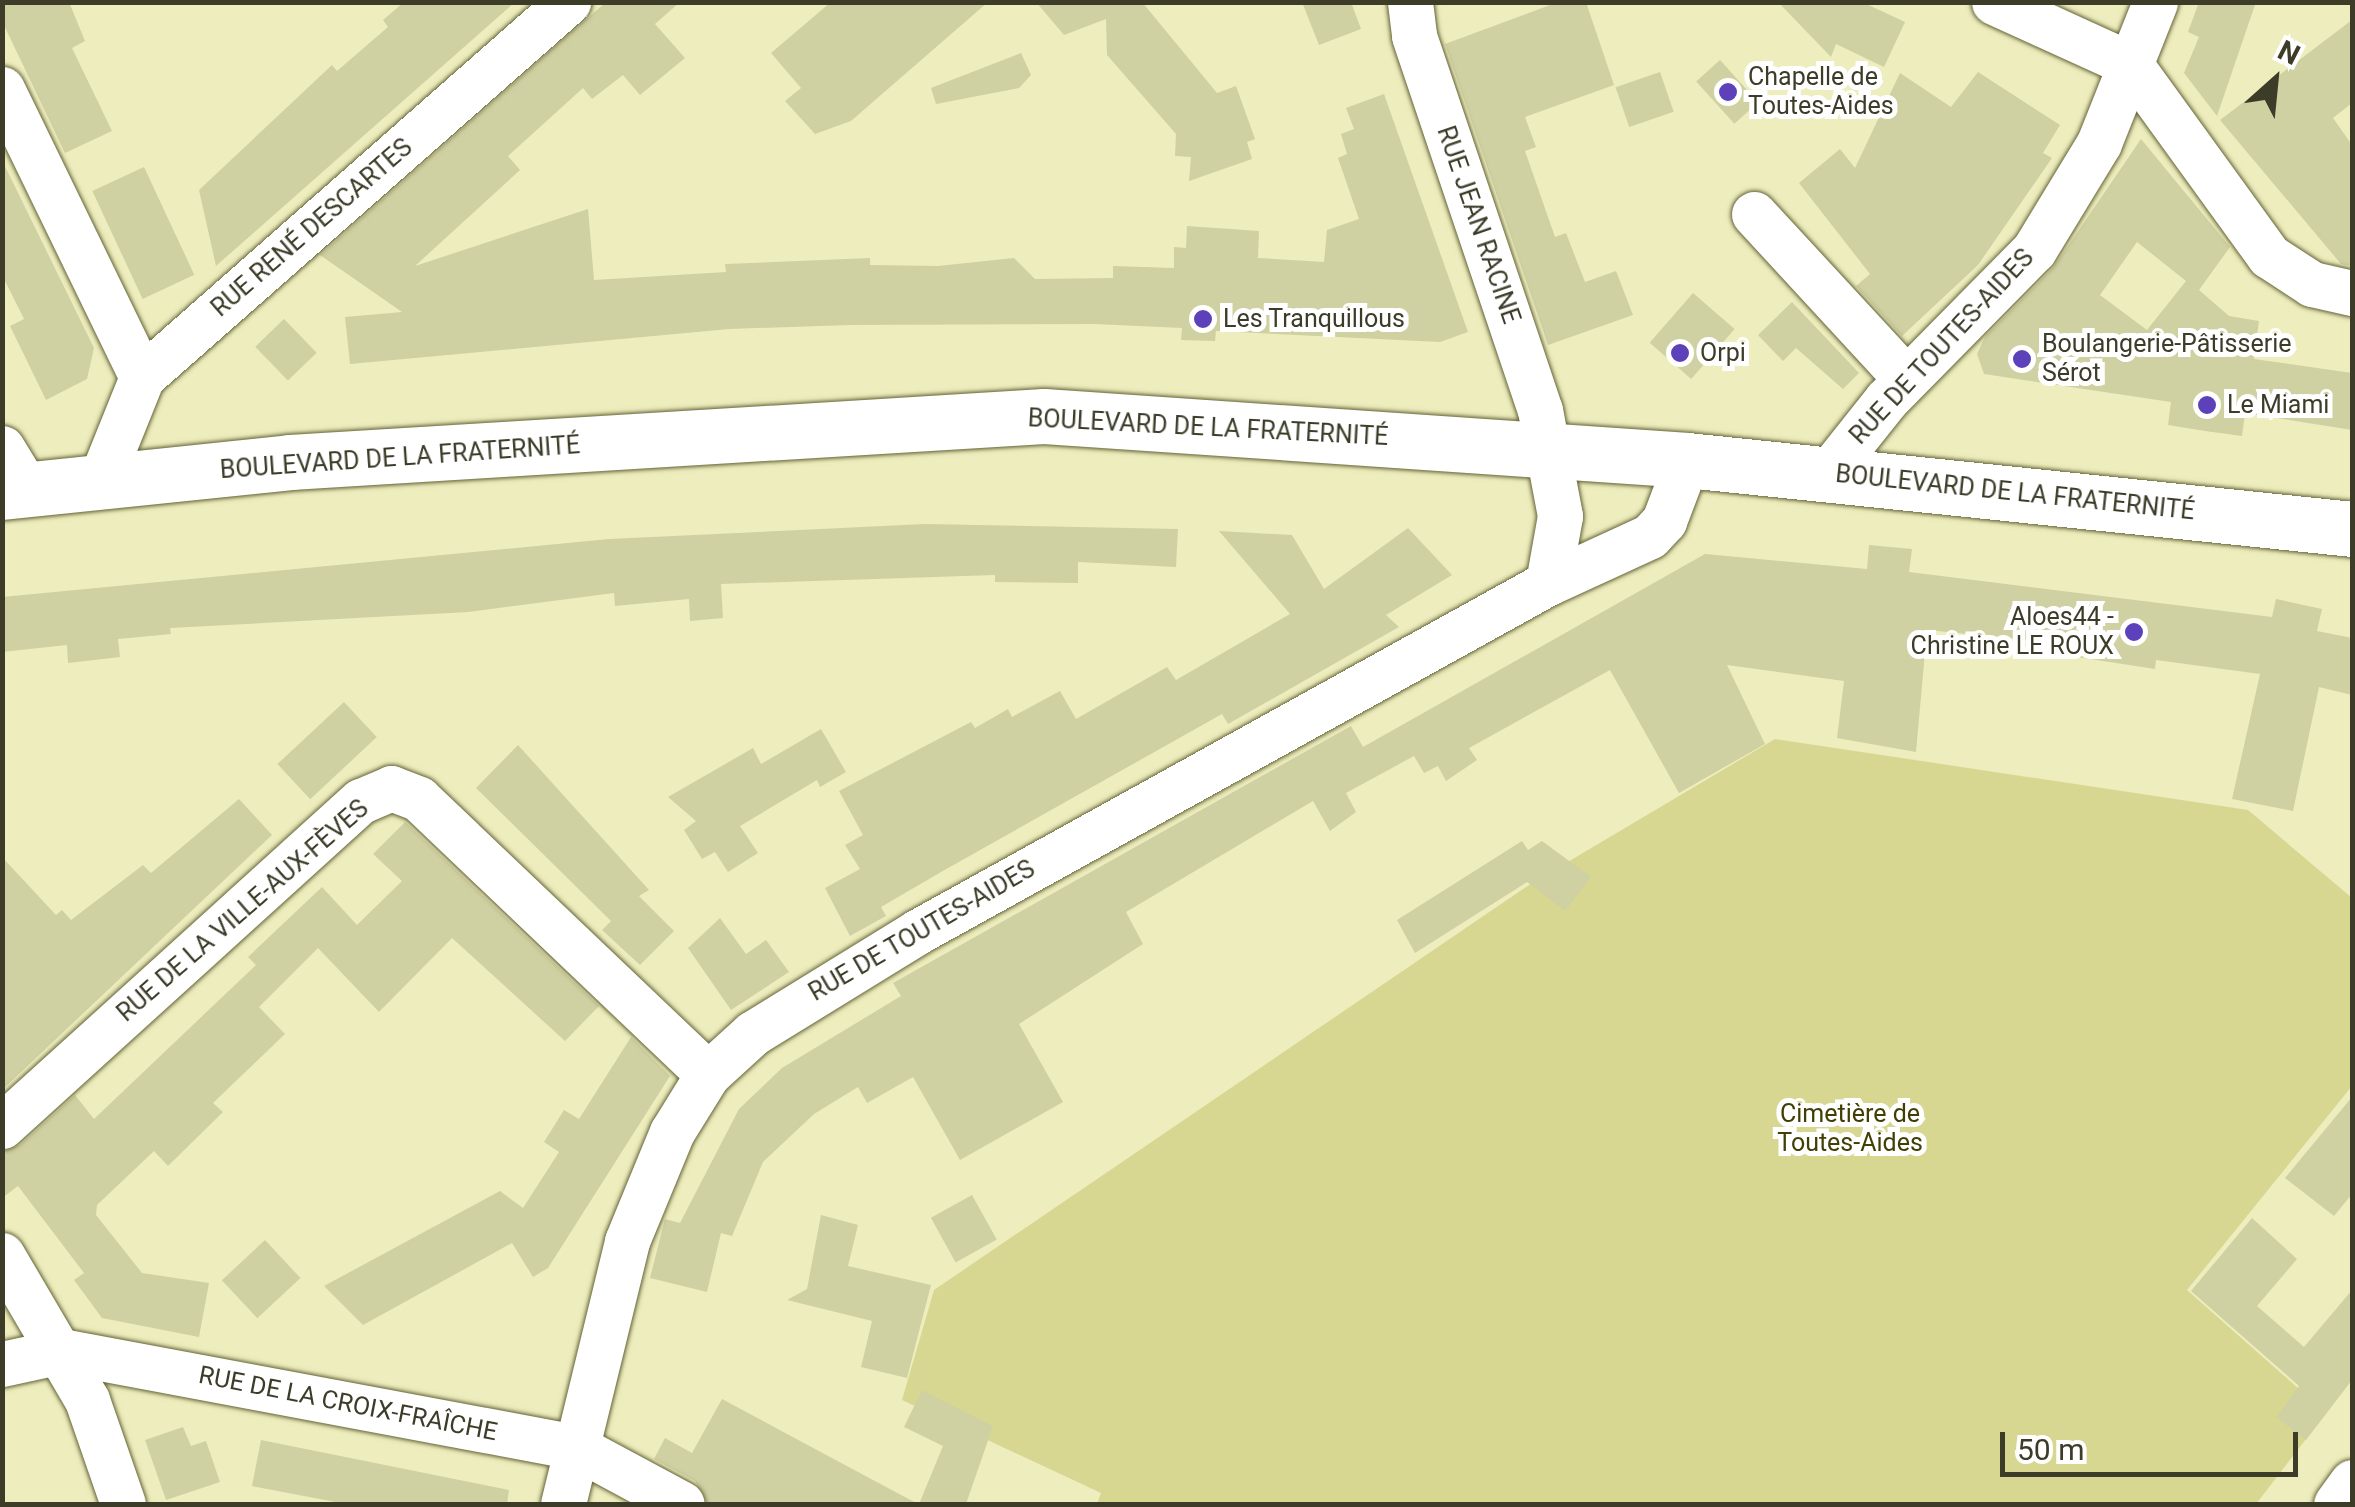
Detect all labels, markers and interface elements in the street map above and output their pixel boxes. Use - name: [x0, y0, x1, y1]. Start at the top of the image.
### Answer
- north arrow: [2225, 30, 2325, 130]
- text: N: [2273, 34, 2305, 72]
- place label: Chapelle de Toutes-Aides: [1748, 63, 1894, 122]
- marker: Chapelle de Toutes-Aides: [1717, 81, 1739, 103]
- street label: RUE JEAN RACINE: [1430, 122, 1526, 328]
- street label: RUE RENÉ DESCARTES: [205, 133, 419, 323]
- street label: RUE DE TOUTES-AIDES: [1844, 243, 2040, 451]
- place label: Les Tranquillous: [1223, 304, 1405, 334]
- marker: Les Tranquillous: [1192, 308, 1214, 330]
- place label: Boulangerie-Pâtisserie Sérot: [2042, 330, 2291, 389]
- place label: Orpi: [1700, 338, 1746, 368]
- marker: Orpi: [1669, 342, 1691, 364]
- marker: Boulangerie-Pâtisserie Sérot: [2011, 348, 2033, 370]
- place label: Le Miami: [2227, 390, 2329, 420]
- marker: Le Miami: [2196, 394, 2218, 416]
- street label: BOULEVARD DE LA FRATERNITÉ: [1027, 404, 1389, 452]
- street label: BOULEVARD DE LA FRATERNITÉ: [219, 430, 581, 486]
- street label: BOULEVARD DE LA FRATERNITÉ: [1834, 459, 2196, 527]
- place label: Aloes44 - Christine LE ROUX: [1911, 603, 2114, 662]
- marker: Aloes44 - Christine LE ROUX: [2123, 621, 2145, 643]
- street label: RUE DE LA VILLE-AUX-FÈVES: [111, 794, 375, 1028]
- street label: RUE DE TOUTES-AIDES: [804, 854, 1040, 1008]
- park label: Cimetière de Toutes-Aides: [1777, 1100, 1923, 1159]
- street label: RUE DE LA CROIX-FRAÎCHE: [196, 1360, 500, 1448]
- scale bar: [2005, 1412, 2302, 1474]
- text: 50 m: [2017, 1432, 2084, 1467]

